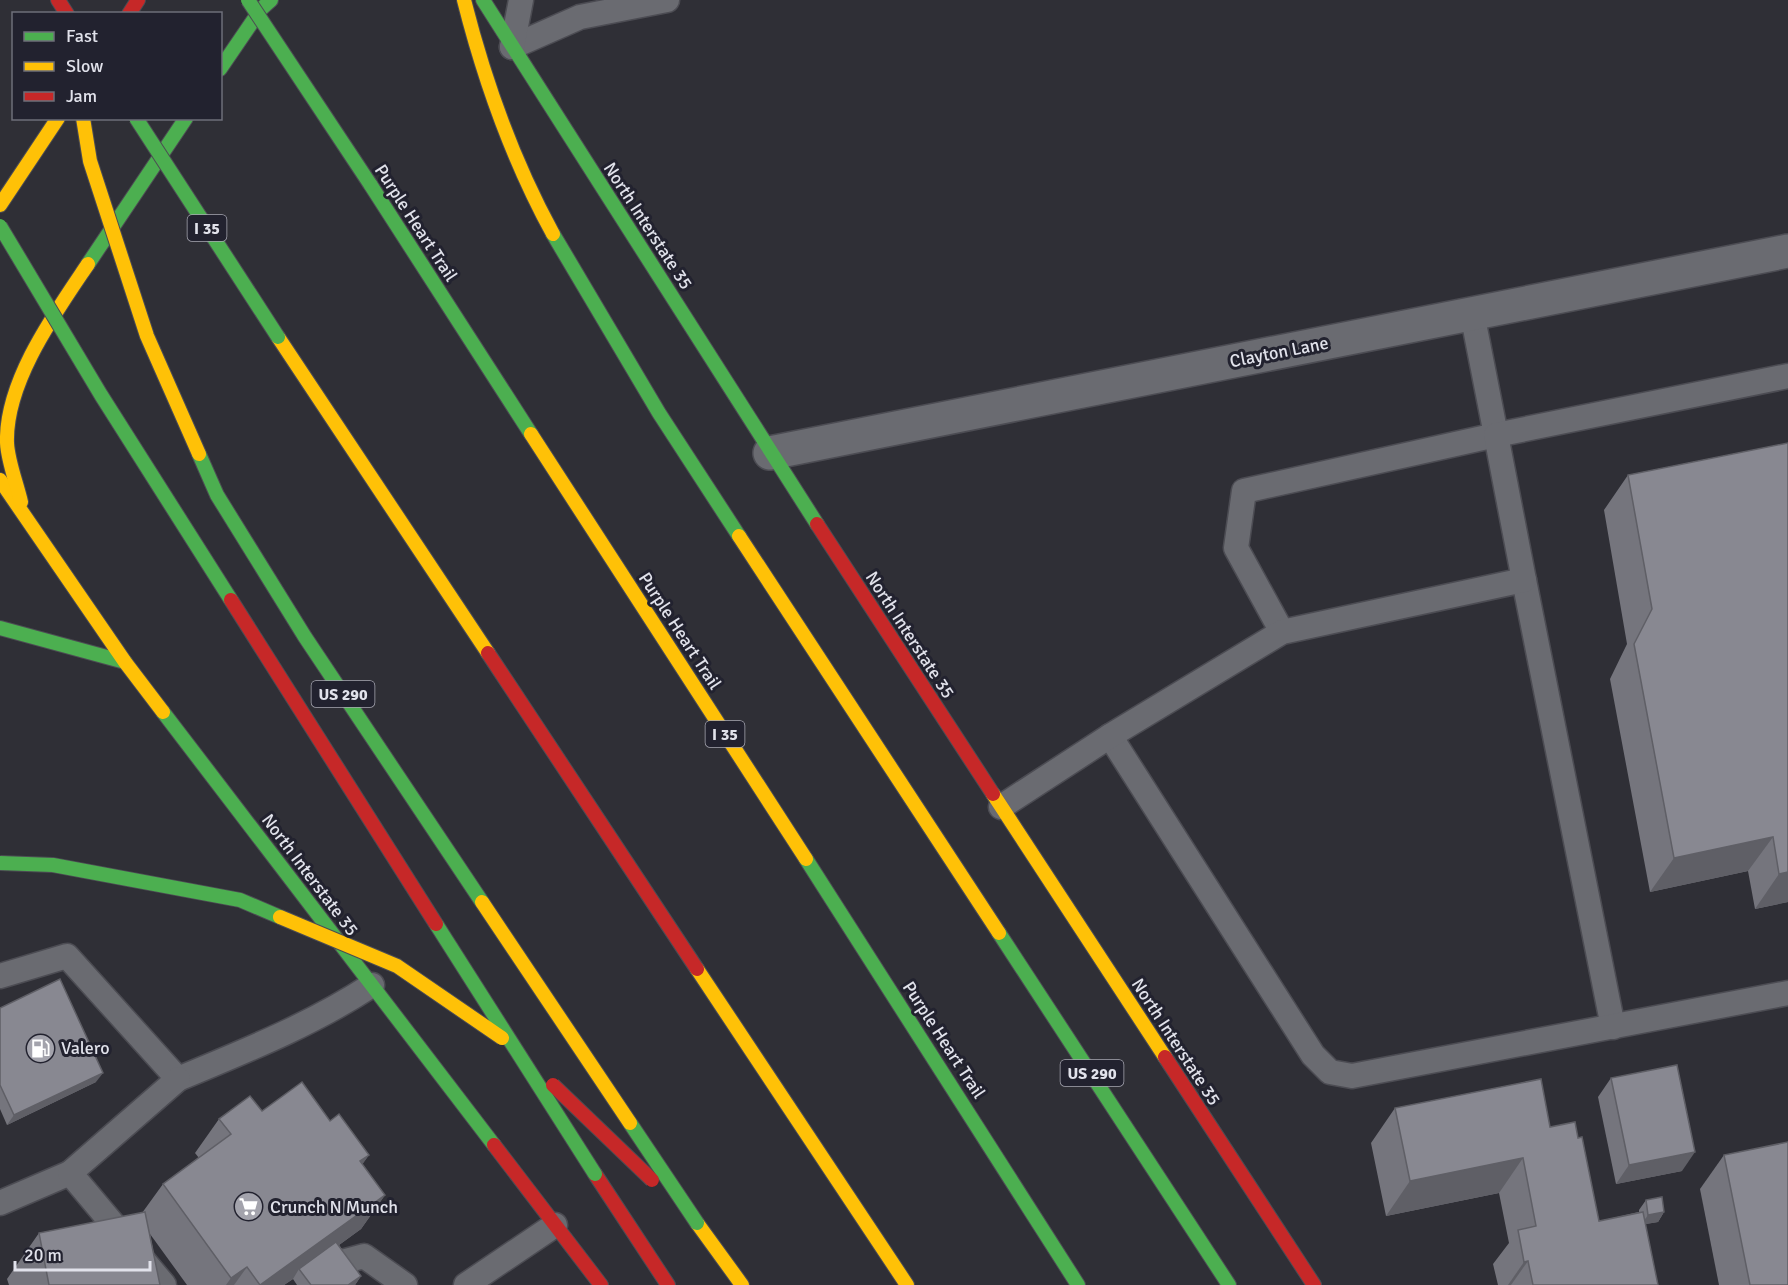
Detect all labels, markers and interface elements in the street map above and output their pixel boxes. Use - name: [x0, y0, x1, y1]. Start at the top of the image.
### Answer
- legend: [12, 12, 222, 120]
- text: Fast: [66, 25, 98, 47]
- text: Slow: [66, 55, 103, 77]
- text: Jam: [66, 85, 97, 107]
- street label: North Interstate 35: [599, 158, 697, 294]
- street label: Purple Heart Trail: [370, 160, 462, 286]
- road number: I 35: [188, 215, 226, 241]
- street label: Clayton Lane: [1228, 332, 1330, 372]
- street label: North Interstate 35: [861, 567, 959, 703]
- street label: Purple Heart Trail: [634, 568, 726, 694]
- road number: US 290: [312, 681, 374, 707]
- road number: I 35: [706, 721, 744, 747]
- street label: North Interstate 35: [257, 810, 363, 940]
- street label: North Interstate 35: [1127, 974, 1225, 1110]
- street label: Purple Heart Trail: [898, 977, 990, 1103]
- fuel station icon: Valero: [24, 1032, 56, 1064]
- place label: Valero: [61, 1037, 110, 1059]
- road number: US 290: [1060, 1060, 1124, 1086]
- supermarket icon: Crunch N Munch: [233, 1191, 265, 1223]
- place label: Crunch N Munch: [270, 1196, 398, 1218]
- scale bar: [15, 1234, 150, 1272]
- text: 20 m: [24, 1244, 62, 1266]

